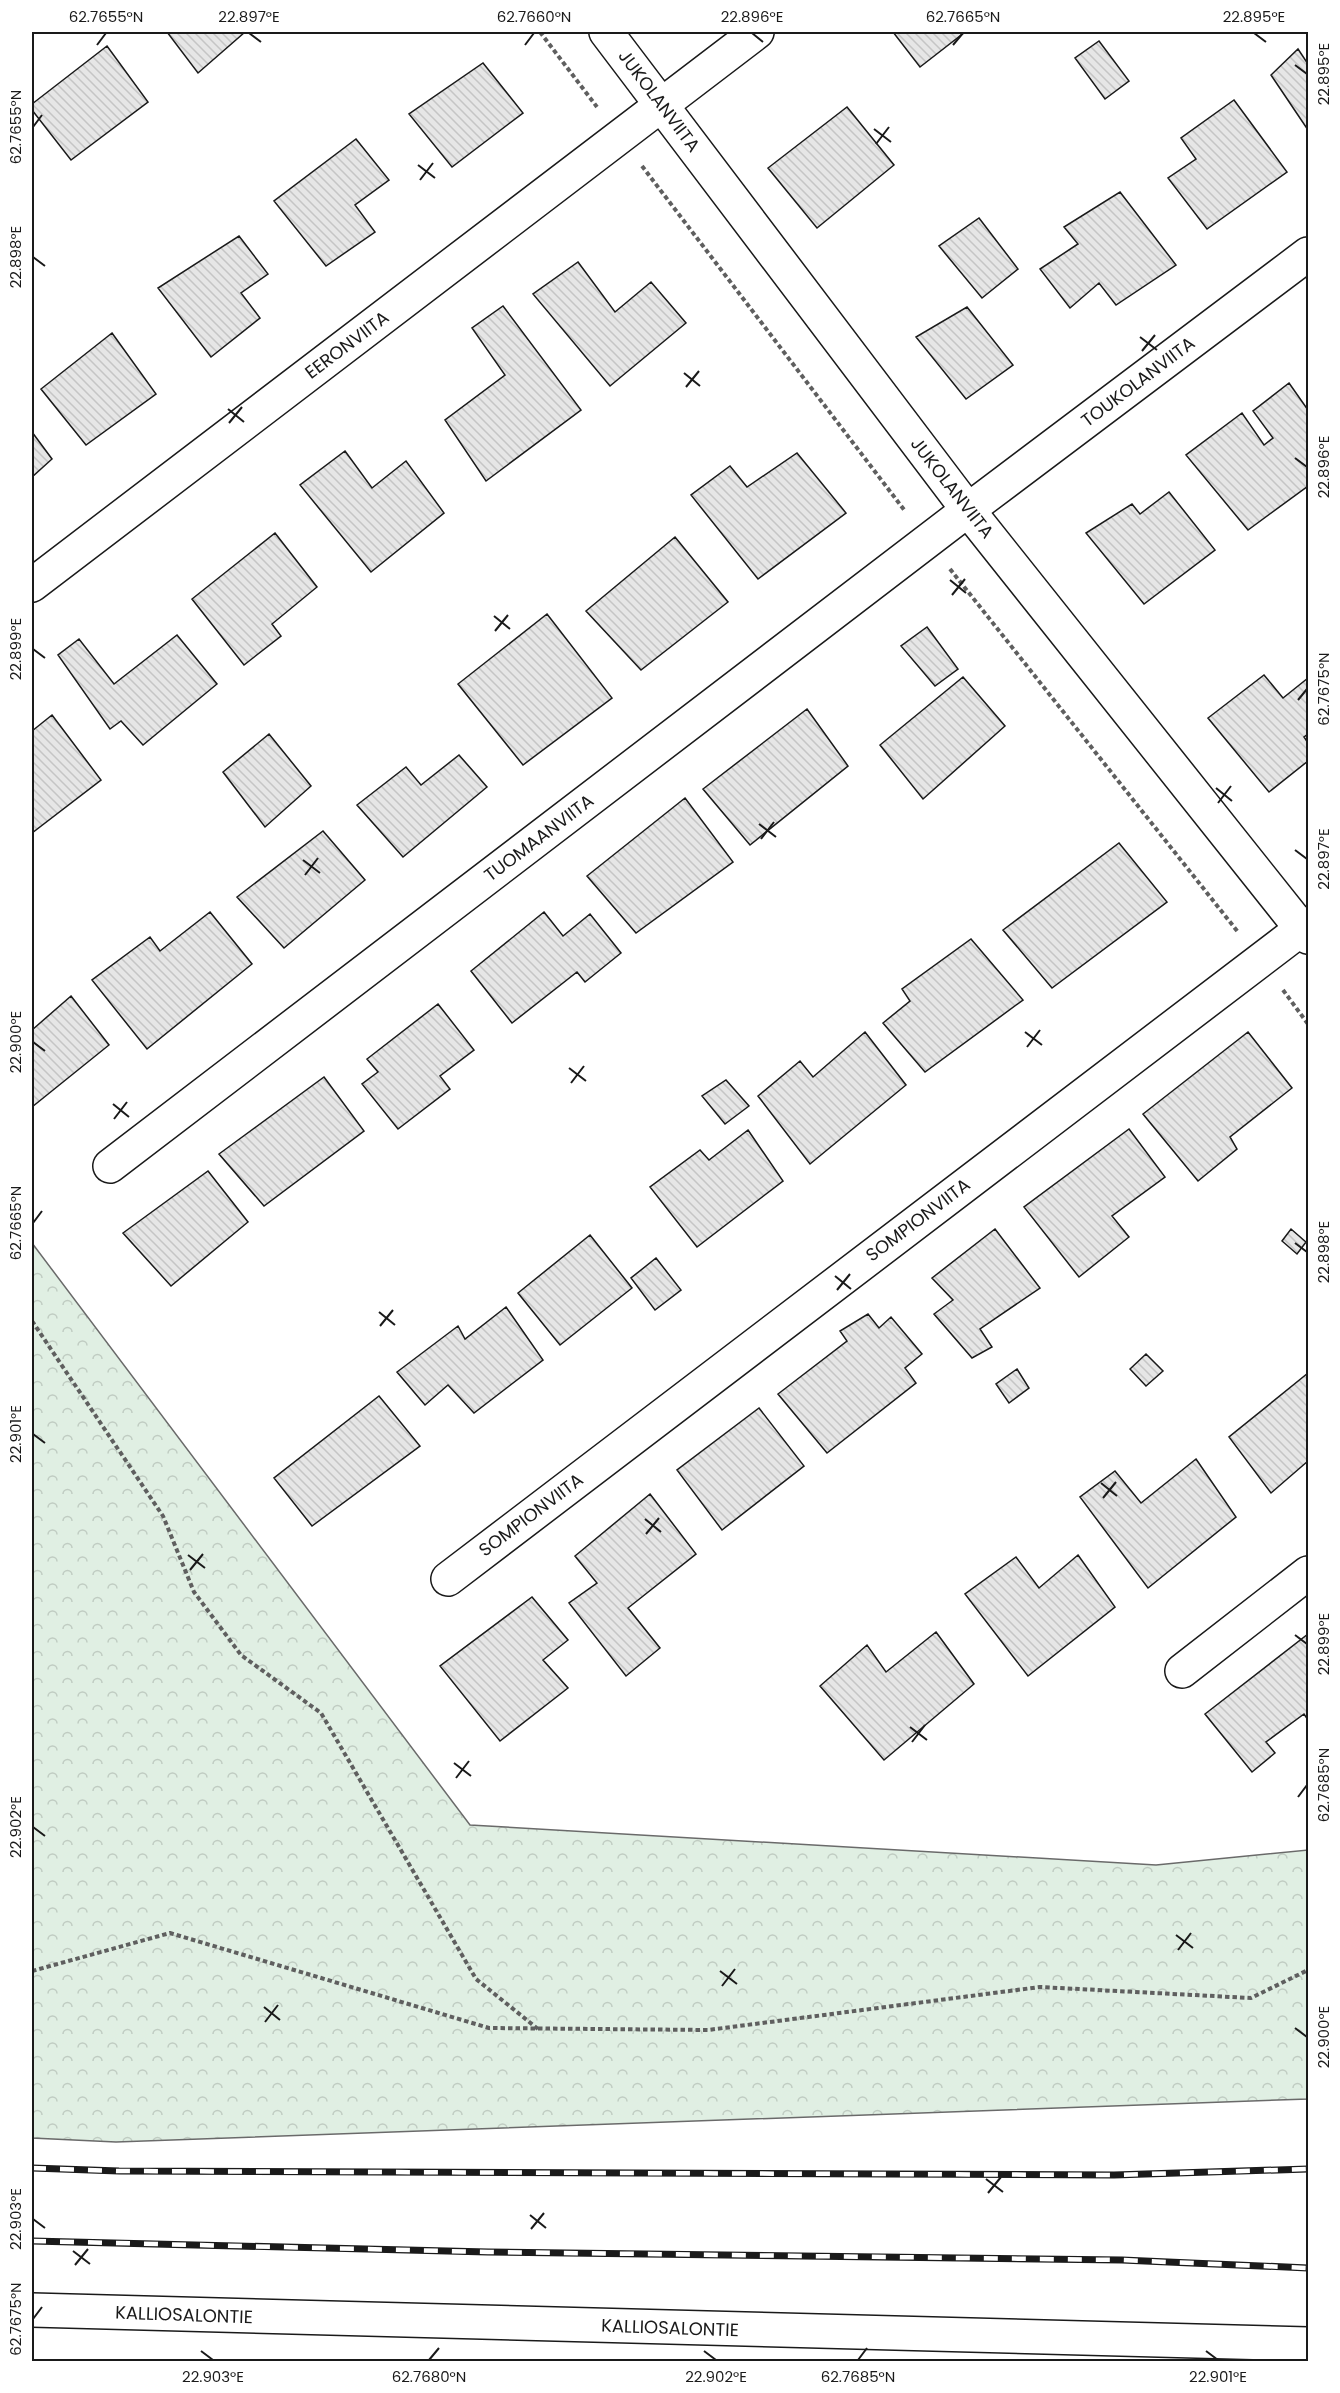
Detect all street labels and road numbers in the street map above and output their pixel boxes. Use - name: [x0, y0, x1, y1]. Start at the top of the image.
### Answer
- street label: JUKOLANVIITA: [613, 44, 706, 157]
- street label: EERONVIITA: [300, 305, 394, 384]
- street label: TOUKOLANVIITA: [1076, 331, 1200, 433]
- street label: JUKOLANVIITA: [905, 432, 1000, 543]
- street label: TUOMAANVIITA: [479, 788, 599, 887]
- street label: SOMPIONVIITA: [860, 1172, 975, 1267]
- street label: SOMPIONVIITA: [473, 1467, 588, 1562]
- street label: KALLIOSALONTIE: [115, 2300, 253, 2329]
- street label: KALLIOSALONTIE: [601, 2313, 739, 2342]

